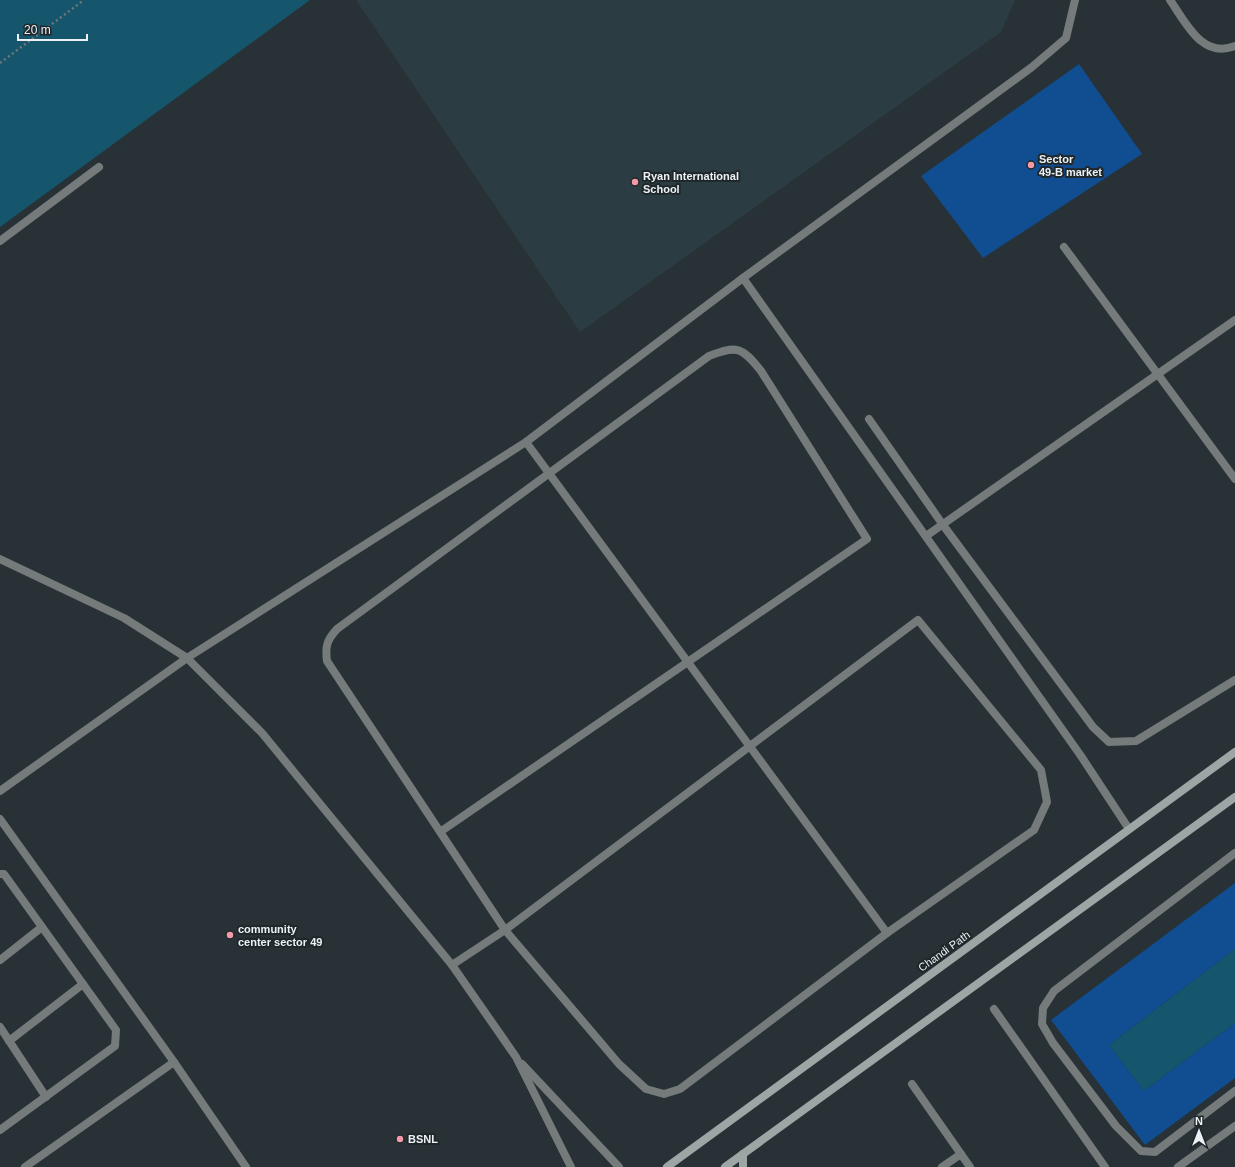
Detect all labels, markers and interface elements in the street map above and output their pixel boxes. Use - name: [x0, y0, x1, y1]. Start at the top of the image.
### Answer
- scale bar: [18, 16, 87, 42]
- text: 20 m: [24, 23, 51, 37]
- place label: Sector 49-B market: [1039, 153, 1102, 178]
- marker: Sector 49-B market: [1026, 160, 1036, 170]
- place label: Ryan International School: [643, 170, 739, 195]
- marker: Ryan International School: [630, 177, 640, 187]
- place label: community center sector 49: [238, 923, 322, 948]
- street label: Chandi Path: [916, 928, 972, 974]
- marker: community center sector 49: [225, 930, 235, 940]
- north arrow: [1179, 1111, 1219, 1151]
- text: N: [1195, 1115, 1203, 1127]
- place label: BSNL: [408, 1133, 438, 1145]
- marker: BSNL: [395, 1134, 405, 1144]

